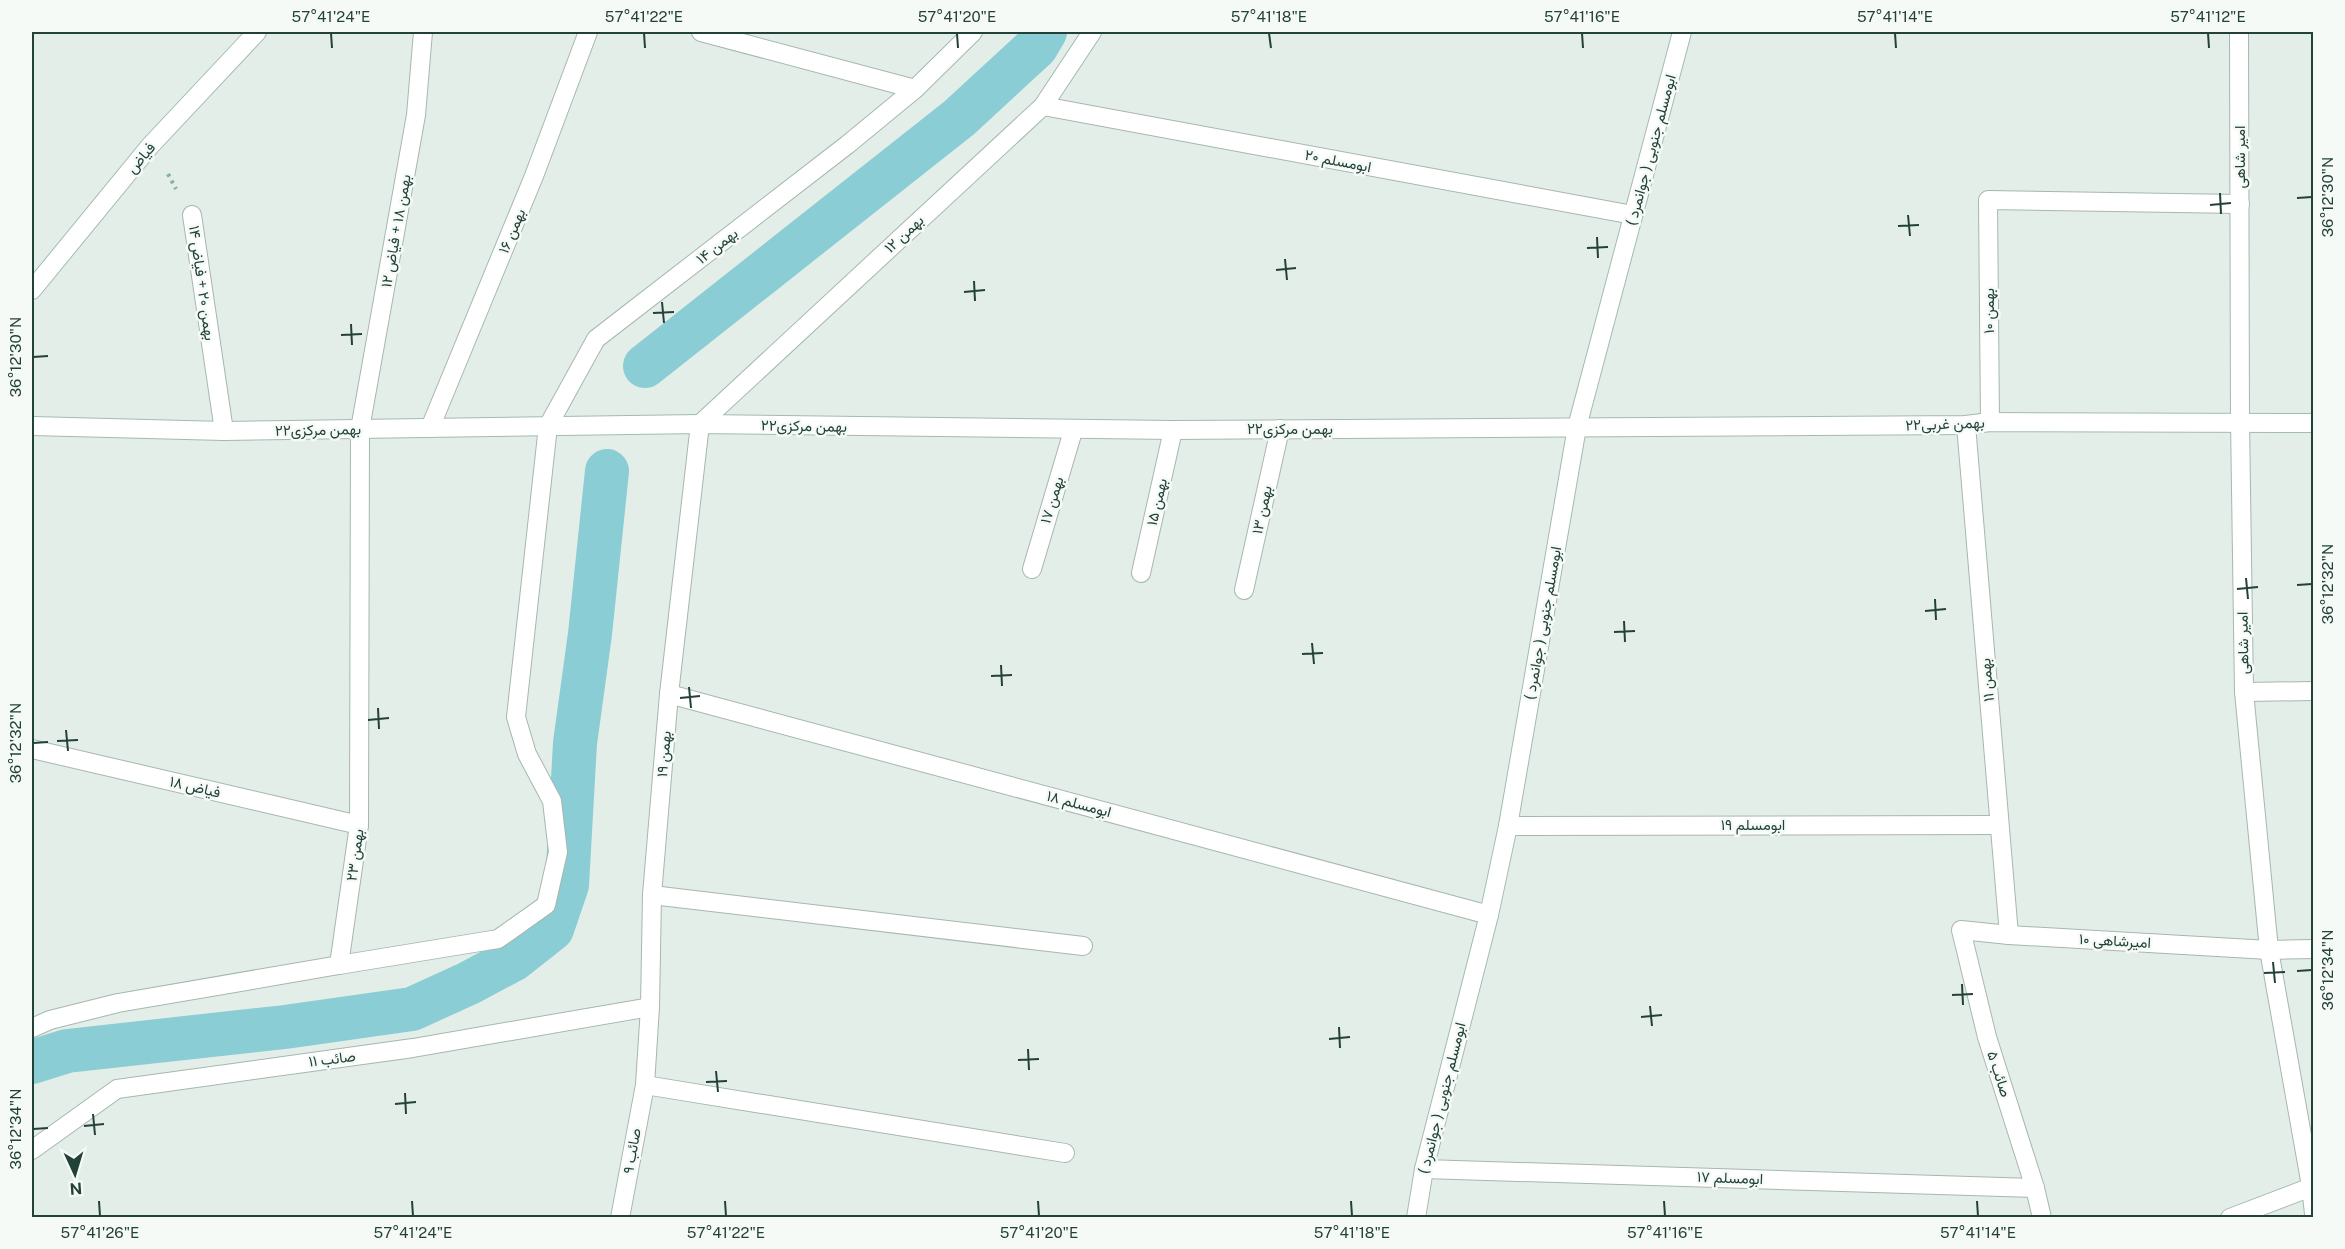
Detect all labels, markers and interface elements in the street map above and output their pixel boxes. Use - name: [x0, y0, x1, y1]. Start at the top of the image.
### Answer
- text: 57°41'24"E: [292, 8, 370, 25]
- text: 57°41'22"E: [605, 8, 683, 25]
- text: 57°41'20"E: [918, 8, 996, 25]
- text: 57°41'18"E: [1231, 8, 1307, 25]
- text: 57°41'16"E: [1544, 8, 1620, 25]
- text: 57°41'14"E: [1857, 8, 1933, 25]
- text: 57°41'12"E: [2170, 8, 2246, 25]
- street label: ابومسلم جنوبی ( جوانمرد ): [1622, 73, 1681, 228]
- street label: امیر شاهی: [2231, 126, 2250, 188]
- street label: فیاض: [123, 139, 160, 178]
- street label: ابومسلم ۲۰: [1303, 146, 1373, 177]
- text: 36°12'30"N: [2319, 157, 2336, 237]
- street label: بهمن ۱۸ + فیاض ۱۲: [377, 173, 416, 289]
- street label: بهمن ۱۶: [495, 206, 530, 256]
- street label: بهمن ۱۲: [881, 211, 928, 257]
- street label: بهمن ۲۰ + فیاض ۱۴: [184, 224, 219, 342]
- street label: بهمن ۱۴: [693, 224, 742, 269]
- street label: بهمن ۱۰: [1980, 288, 1999, 334]
- text: 36°12'30"N: [7, 317, 24, 397]
- street label: ۲۲بهمن غربی: [1905, 414, 1985, 435]
- street label: ۲۲بهمن مرکزی: [761, 416, 847, 437]
- street label: ۲۲بهمن مرکزی: [275, 420, 361, 441]
- street label: ۲۲بهمن مرکزی: [1247, 420, 1333, 439]
- street label: بهمن ۱۷: [1036, 474, 1069, 526]
- street label: بهمن ۱۵: [1143, 477, 1172, 528]
- street label: بهمن ۱۳: [1248, 484, 1277, 536]
- text: 36°12'32"N: [2319, 544, 2336, 624]
- street label: ابومسلم جنوبی ( جوانمرد ): [1521, 545, 1566, 701]
- street label: امیر شاهی: [2233, 611, 2254, 675]
- street label: بهمن ۱۱: [1976, 657, 1999, 703]
- text: 36°12'32"N: [7, 703, 24, 783]
- street label: بهمن ۱۹: [653, 730, 676, 778]
- street label: فیاض ۱۸: [168, 772, 222, 803]
- street label: ابومسلم ۱۸: [1044, 787, 1113, 822]
- street label: ابومسلم ۱۹: [1721, 816, 1785, 835]
- street label: بهمن ۲۳: [342, 828, 369, 882]
- street label: امیرشاهی ۱۰: [2078, 930, 2152, 953]
- text: 36°12'34"N: [2319, 930, 2336, 1010]
- street label: ابومسلم جنوبی ( جوانمرد ): [1414, 1020, 1471, 1176]
- street label: صائب ۱۱: [307, 1047, 357, 1071]
- street label: صائب ۵: [1983, 1049, 2015, 1099]
- text: 36°12'34"N: [7, 1089, 24, 1169]
- street label: صائب ۹: [619, 1127, 645, 1175]
- north arrow: [45, 1144, 105, 1204]
- street label: ابومسلم ۱۷: [1696, 1168, 1763, 1189]
- text: N: [69, 1179, 83, 1198]
- text: 57°41'26"E: [61, 1224, 139, 1241]
- text: 57°41'24"E: [374, 1224, 452, 1241]
- text: 57°41'22"E: [687, 1224, 765, 1241]
- text: 57°41'20"E: [1000, 1224, 1078, 1241]
- text: 57°41'18"E: [1314, 1224, 1390, 1241]
- text: 57°41'16"E: [1627, 1224, 1703, 1241]
- text: 57°41'14"E: [1940, 1224, 2016, 1241]

